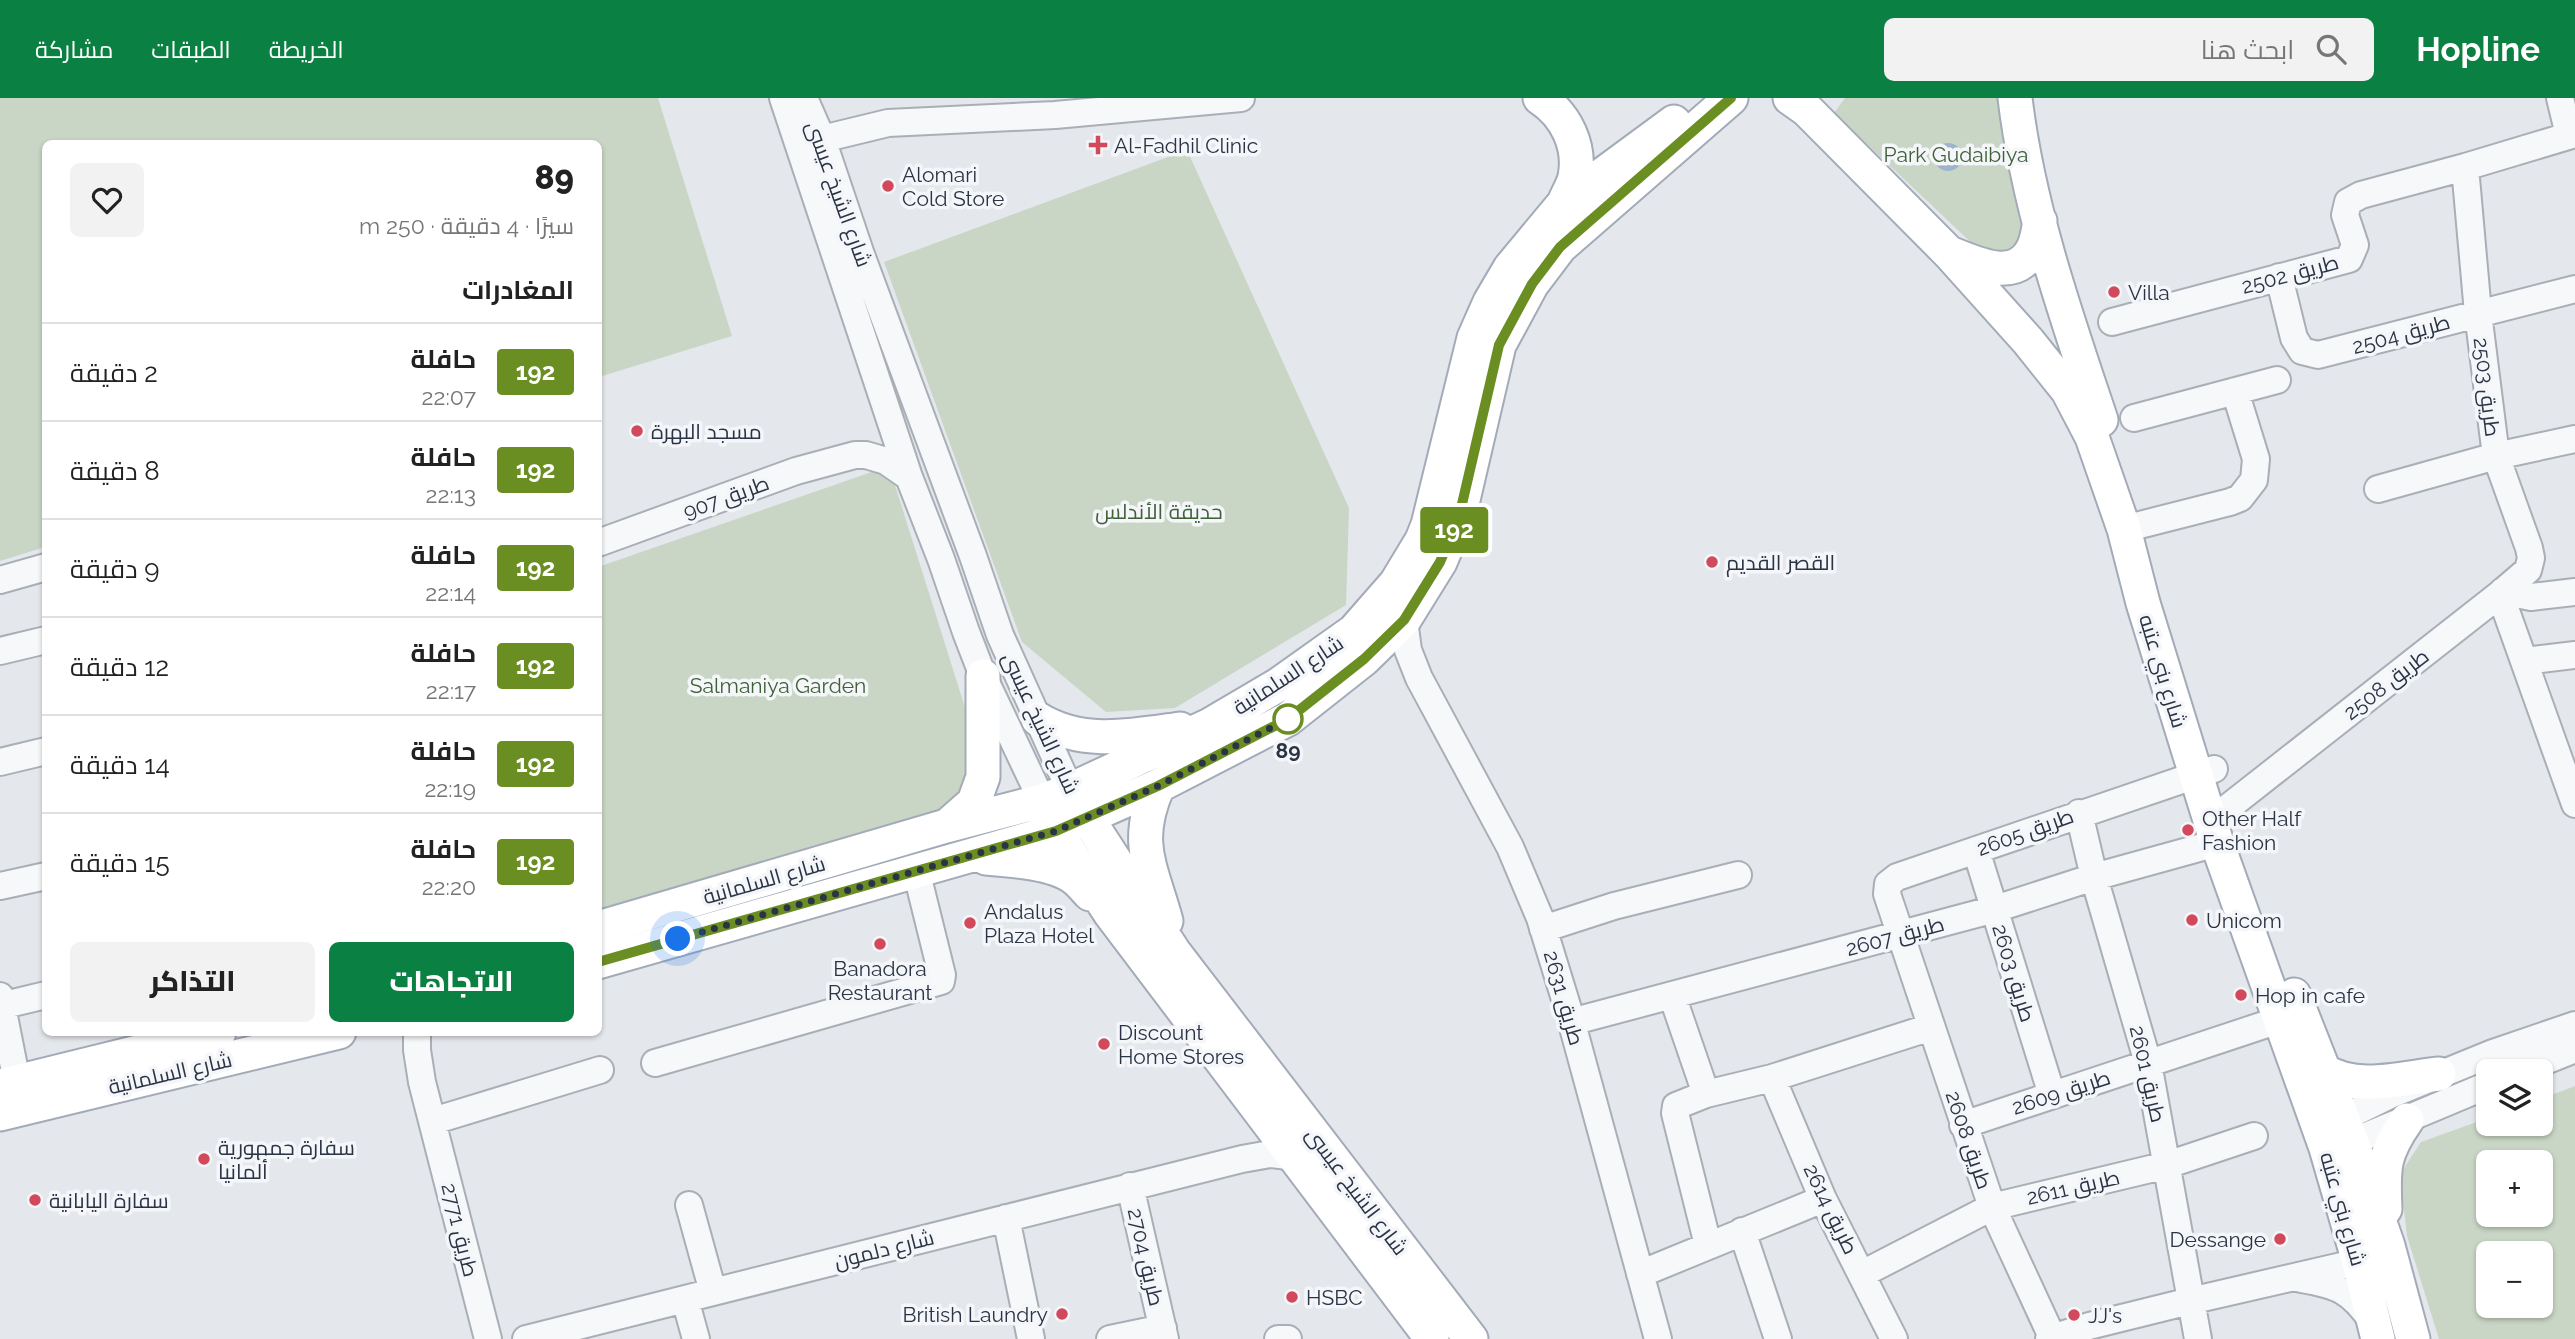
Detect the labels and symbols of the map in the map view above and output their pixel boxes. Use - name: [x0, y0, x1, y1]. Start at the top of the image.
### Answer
- street label: شارع الشيخ عيسى: [799, 118, 877, 271]
- place label: Al-Fadhil Clinic: [1114, 133, 1258, 158]
- marker: Al-Fadhil Clinic: [1088, 135, 1108, 155]
- park label: Park Gudaibiya: [1884, 142, 2028, 167]
- place label: Alomari Cold Store: [902, 162, 1004, 211]
- marker: Alomari Cold Store: [880, 178, 896, 194]
- street label: طريق 2502: [2239, 249, 2342, 300]
- place label: Villa: [2128, 280, 2170, 305]
- marker: Villa: [2106, 284, 2122, 300]
- street label: طريق 2504: [2349, 309, 2453, 360]
- street label: طريق 2503: [2468, 336, 2505, 438]
- place label: مسجد البهرة: [651, 419, 762, 445]
- marker: مسجد البهرة: [629, 423, 645, 439]
- street label: طريق 907: [680, 470, 773, 525]
- park label: حديقة الأندلس: [1095, 499, 1223, 525]
- line badge: 192: [1414, 507, 1494, 553]
- place label: القصر القديم: [1726, 550, 1835, 577]
- marker: القصر القديم: [1704, 554, 1720, 570]
- street label: شارع بني عتبه: [2130, 611, 2192, 732]
- street label: شارع السلمانية: [1228, 630, 1349, 722]
- street label: طريق 2508: [2338, 643, 2434, 726]
- street label: شارع الشيخ عيسى: [995, 648, 1085, 799]
- park label: Salmaniya Garden: [690, 673, 866, 698]
- marker: 89: [1273, 704, 1303, 734]
- place label: 89: [1275, 738, 1301, 763]
- street label: طريق 2605: [1973, 803, 2077, 862]
- place label: Other Half Fashion: [2202, 806, 2302, 855]
- marker: Other Half Fashion: [2180, 822, 2196, 838]
- street label: شارع السلمانية: [700, 851, 829, 911]
- place label: Andalus Plaza Hotel: [984, 899, 1094, 948]
- place label: Unicom: [2206, 908, 2282, 933]
- street label: طريق 2607: [1843, 911, 1947, 962]
- marker: Unicom: [2184, 912, 2200, 928]
- marker: Andalus Plaza Hotel: [962, 915, 978, 931]
- your location: [660, 921, 695, 956]
- street label: طريق 2603: [1986, 921, 2041, 1025]
- marker: Banadora Restaurant: [872, 936, 888, 952]
- street label: طريق 2631: [1538, 948, 1589, 1048]
- place label: Banadora Restaurant: [828, 956, 932, 1005]
- place label: Hop in cafe: [2255, 983, 2365, 1008]
- marker: Hop in cafe: [2233, 987, 2249, 1003]
- place label: Discount Home Stores: [1118, 1020, 1244, 1069]
- street label: طريق 2601: [2124, 1023, 2171, 1125]
- marker: Discount Home Stores: [1096, 1036, 1112, 1052]
- street label: شارع السلمانية: [106, 1047, 235, 1101]
- street label: طريق 2609: [2009, 1064, 2114, 1121]
- street label: طريق 2608: [1940, 1088, 1997, 1193]
- street label: شارع الشيخ عيسى: [1299, 1122, 1413, 1261]
- place label: سفارة جمهورية ألمانيا: [218, 1135, 355, 1184]
- street label: شارع بني عتبه: [2311, 1149, 2371, 1270]
- marker: سفارة جمهورية ألمانيا: [196, 1151, 212, 1167]
- street label: طريق 2614: [1798, 1160, 1864, 1259]
- street label: طريق 2611: [2024, 1164, 2122, 1211]
- street label: طريق 2771: [435, 1181, 484, 1280]
- place label: سفارة اليابانية: [49, 1188, 169, 1213]
- marker: سفارة اليابانية: [27, 1192, 43, 1208]
- street label: طريق 2704: [1122, 1206, 1169, 1309]
- street label: شارع دلمون: [831, 1225, 937, 1275]
- place label: Dessange: [2169, 1227, 2266, 1252]
- marker: Dessange: [2272, 1231, 2288, 1247]
- place label: HSBC: [1306, 1285, 1363, 1310]
- marker: HSBC: [1284, 1289, 1300, 1305]
- place label: British Laundry: [902, 1302, 1048, 1327]
- place label: JJ's: [2088, 1303, 2122, 1328]
- marker: British Laundry: [1054, 1306, 1070, 1322]
- marker: JJ's: [2066, 1307, 2082, 1323]

